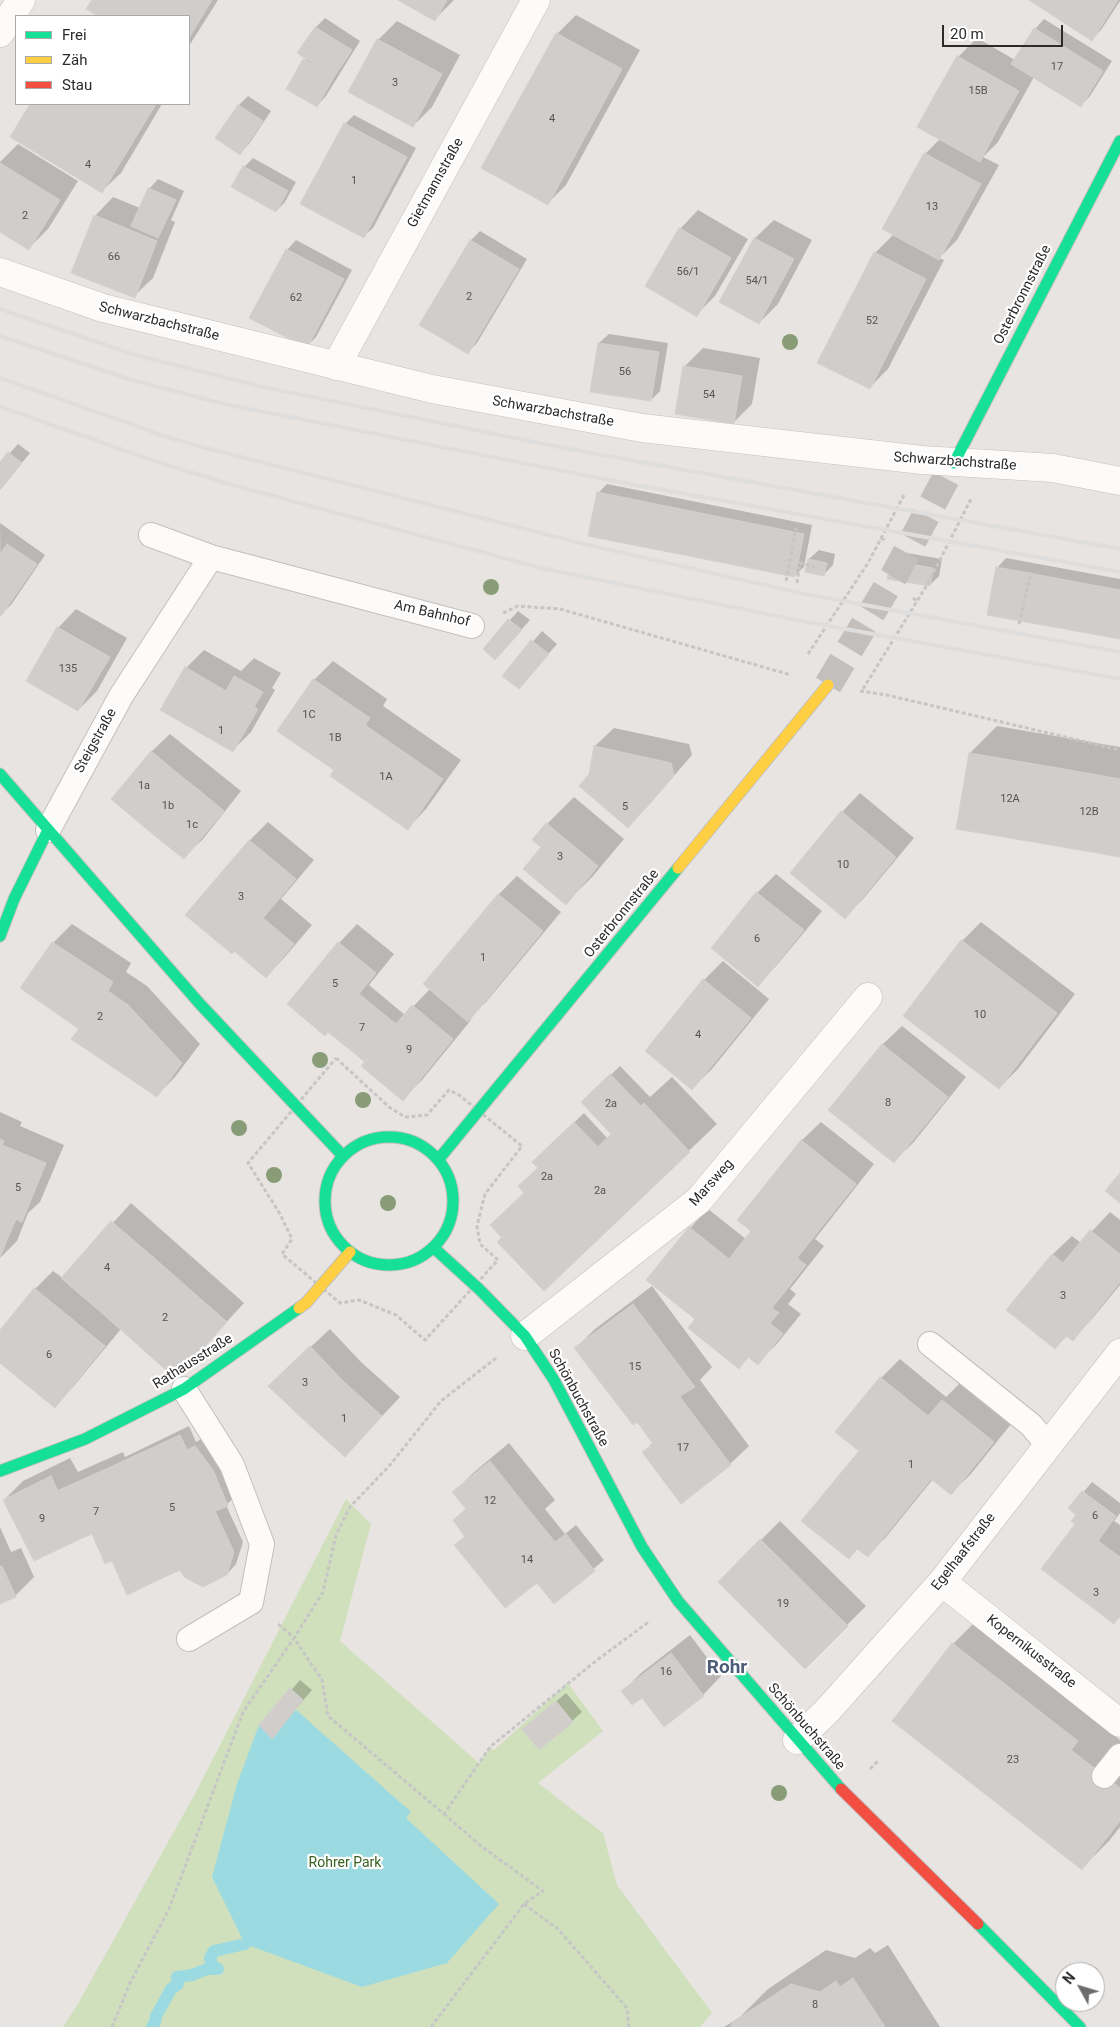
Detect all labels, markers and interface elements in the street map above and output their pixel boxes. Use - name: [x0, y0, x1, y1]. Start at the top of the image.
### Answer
- legend: [15, 15, 190, 105]
- scale bar: [945, 15, 1066, 47]
- text: 20 m: [950, 25, 984, 43]
- text: Frei: [62, 26, 87, 44]
- text: Zäh: [62, 51, 87, 69]
- house number: 17: [1051, 60, 1063, 74]
- text: Stau: [62, 76, 92, 94]
- house number: 3: [392, 76, 398, 90]
- house number: 15B: [968, 84, 988, 98]
- house number: 4: [549, 112, 555, 126]
- street label: Gietmannstraße: [404, 135, 468, 231]
- house number: 4: [85, 158, 91, 172]
- house number: 1: [351, 174, 357, 188]
- house number: 13: [926, 200, 938, 214]
- house number: 2: [22, 209, 28, 223]
- street label: Osterbronnstraße: [991, 243, 1055, 347]
- house number: 66: [108, 250, 120, 264]
- house number: 56/1: [676, 265, 700, 279]
- house number: 54/1: [745, 274, 769, 288]
- house number: 2: [466, 290, 472, 304]
- house number: 62: [290, 291, 302, 305]
- street label: Schwarzbachstraße: [97, 299, 221, 345]
- house number: 52: [866, 314, 878, 328]
- house number: 56: [619, 365, 631, 379]
- house number: 54: [703, 388, 715, 402]
- street label: Schwarzbachstraße: [491, 393, 615, 431]
- street label: Schwarzbachstraße: [893, 449, 1017, 475]
- street label: Am Bahnhof: [392, 597, 472, 631]
- house number: 135: [59, 662, 77, 676]
- street label: Steigstraße: [71, 706, 121, 776]
- house number: 1C: [302, 708, 316, 722]
- house number: 1: [218, 724, 224, 738]
- house number: 1B: [328, 731, 342, 745]
- house number: 1A: [379, 770, 393, 784]
- house number: 1a: [138, 779, 150, 793]
- house number: 12A: [1000, 792, 1020, 806]
- house number: 1b: [162, 799, 174, 813]
- house number: 5: [622, 800, 628, 814]
- house number: 12B: [1079, 805, 1099, 819]
- house number: 1c: [186, 818, 198, 832]
- house number: 3: [557, 850, 563, 864]
- house number: 10: [837, 858, 849, 872]
- street label: Osterbronnstraße: [581, 866, 663, 962]
- house number: 3: [238, 890, 244, 904]
- house number: 6: [754, 932, 760, 946]
- house number: 1: [480, 951, 486, 965]
- house number: 5: [332, 977, 338, 991]
- house number: 10: [974, 1008, 986, 1022]
- house number: 2: [97, 1010, 103, 1024]
- house number: 7: [359, 1021, 365, 1035]
- house number: 4: [695, 1028, 701, 1042]
- house number: 9: [406, 1043, 412, 1057]
- house number: 8: [885, 1096, 891, 1110]
- house number: 2a: [605, 1097, 617, 1111]
- street label: Marsweg: [686, 1156, 738, 1210]
- house number: 2a: [541, 1170, 553, 1184]
- house number: 5: [15, 1181, 21, 1195]
- house number: 2a: [594, 1184, 606, 1198]
- house number: 4: [104, 1261, 110, 1275]
- house number: 3: [1060, 1289, 1066, 1303]
- house number: 2: [162, 1311, 168, 1325]
- street label: Rathausstraße: [150, 1331, 236, 1393]
- street label: Schönbuchstraße: [544, 1346, 612, 1450]
- house number: 6: [46, 1348, 52, 1362]
- house number: 15: [629, 1360, 641, 1374]
- house number: 3: [302, 1376, 308, 1390]
- house number: 1: [341, 1412, 347, 1426]
- house number: 17: [677, 1441, 689, 1455]
- house number: 1: [908, 1458, 914, 1472]
- house number: 12: [484, 1494, 496, 1508]
- house number: 5: [169, 1501, 175, 1515]
- house number: 7: [93, 1505, 99, 1519]
- house number: 6: [1092, 1509, 1098, 1523]
- street label: Egelhaafstraße: [928, 1510, 1000, 1594]
- house number: 9: [39, 1512, 45, 1526]
- house number: 14: [521, 1553, 533, 1567]
- house number: 3: [1093, 1586, 1099, 1600]
- house number: 19: [777, 1597, 789, 1611]
- street label: Kopernikusstraße: [983, 1612, 1079, 1692]
- district label: Rohr: [707, 1657, 747, 1679]
- house number: 16: [660, 1665, 672, 1679]
- street label: Schönbuchstraße: [764, 1680, 848, 1774]
- house number: 23: [1007, 1753, 1019, 1767]
- park label: Rohrer Park: [309, 1855, 381, 1871]
- north arrow: [1055, 1962, 1105, 2012]
- text: N: [1060, 1969, 1078, 1987]
- house number: 8: [812, 1998, 818, 2012]

